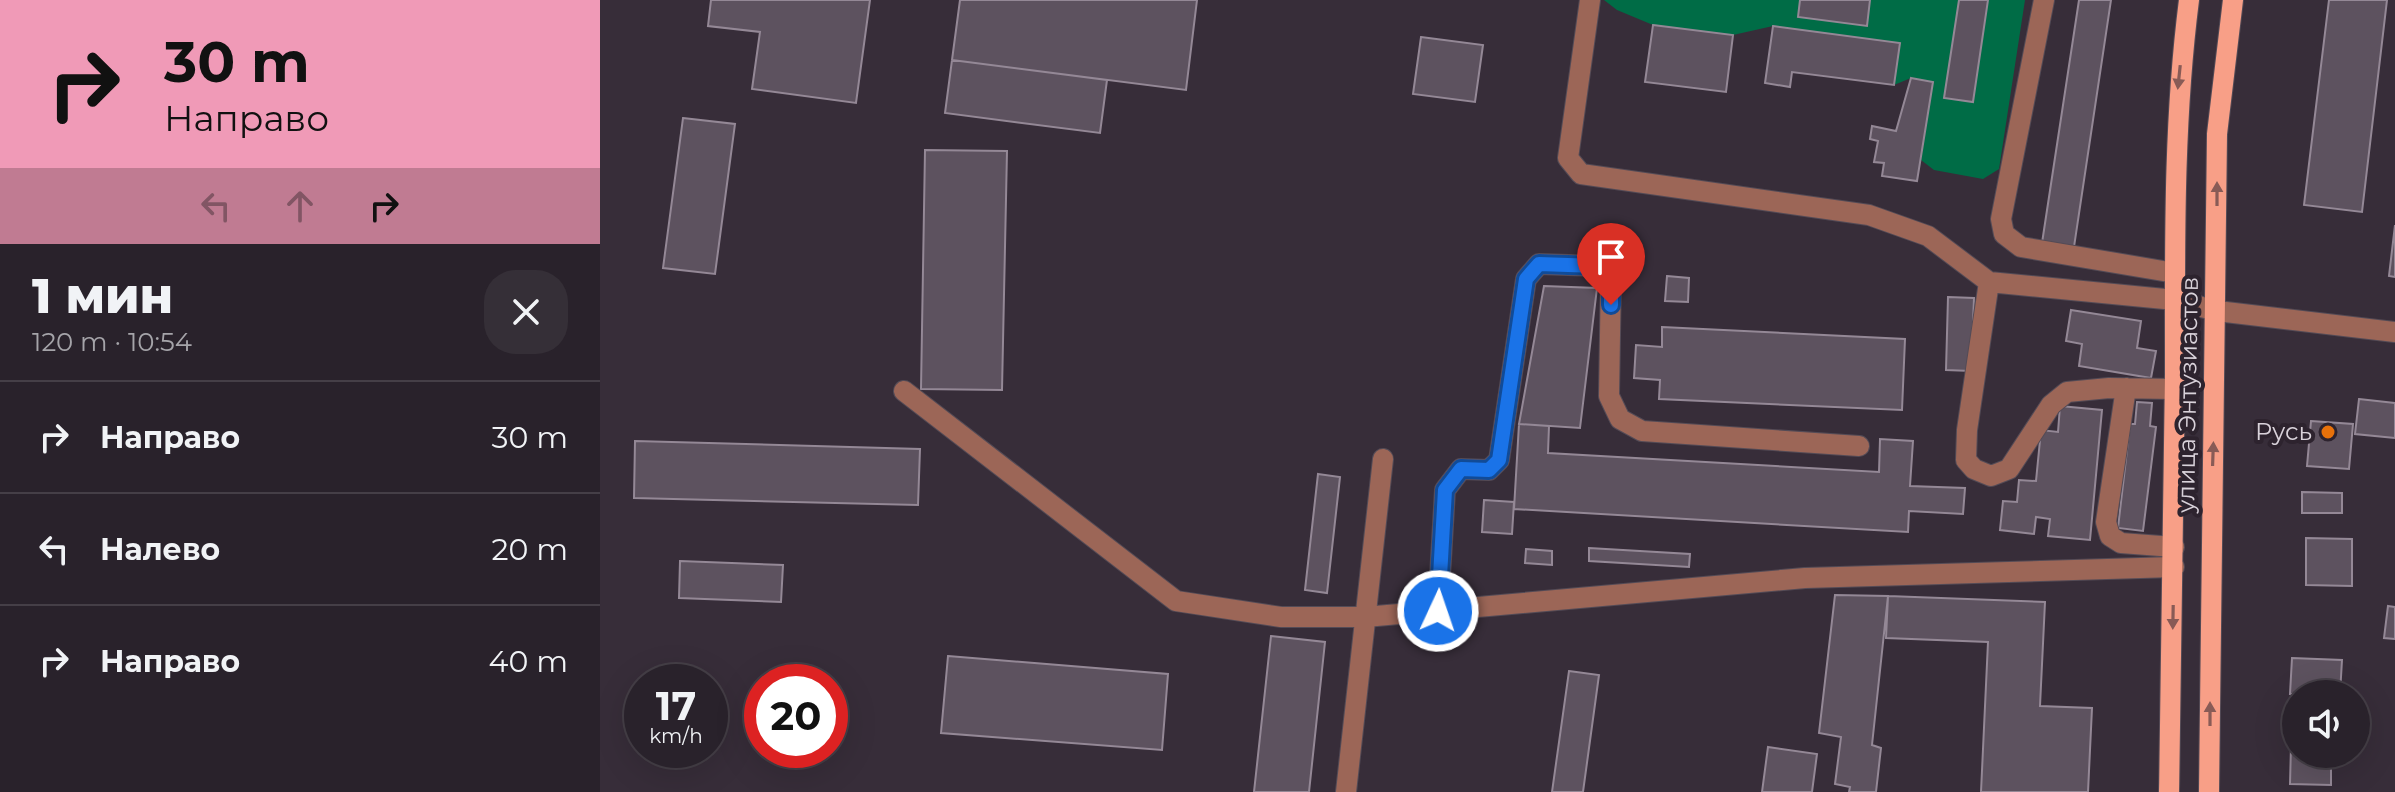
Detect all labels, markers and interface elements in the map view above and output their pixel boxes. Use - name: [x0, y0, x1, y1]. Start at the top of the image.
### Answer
- text: 30 m: [164, 28, 310, 96]
- icon: right: [32, 32, 136, 136]
- one-way arrow: [2173, 65, 2186, 90]
- text: Направо: [164, 96, 329, 140]
- one-way arrow: [2211, 181, 2223, 206]
- icon: left: [194, 184, 238, 228]
- icon: ahead: [278, 184, 322, 228]
- icon: right: [362, 184, 406, 228]
- pin: [1577, 223, 1645, 305]
- icon: arrive: [1589, 235, 1633, 279]
- text: 1 мин: [32, 267, 173, 325]
- button: close: [484, 270, 568, 354]
- street label: улица Энтузиастов: [2171, 277, 2204, 514]
- text: 120 m · 10:54: [32, 326, 192, 358]
- icon: right: [32, 415, 76, 459]
- place label: Русь: [2255, 417, 2312, 446]
- text: Направо: [100, 419, 240, 456]
- text: 30 m: [492, 419, 568, 456]
- marker: Русь: [2319, 423, 2337, 441]
- one-way arrow: [2207, 441, 2219, 466]
- icon: left: [32, 527, 76, 571]
- text: Налево: [100, 531, 220, 568]
- text: 20 m: [491, 531, 568, 568]
- position arrow: [1396, 569, 1480, 653]
- one-way arrow: [2166, 605, 2179, 630]
- icon: right: [32, 639, 76, 683]
- text: Направо: [100, 643, 240, 680]
- text: 40 m: [489, 643, 568, 680]
- speed limit sign: 20: [744, 664, 848, 768]
- map controls: [2282, 680, 2370, 768]
- button: sound: [2282, 680, 2370, 768]
- text: 17: [656, 681, 696, 730]
- one-way arrow: [2204, 701, 2216, 726]
- text: km/h: [649, 724, 703, 748]

